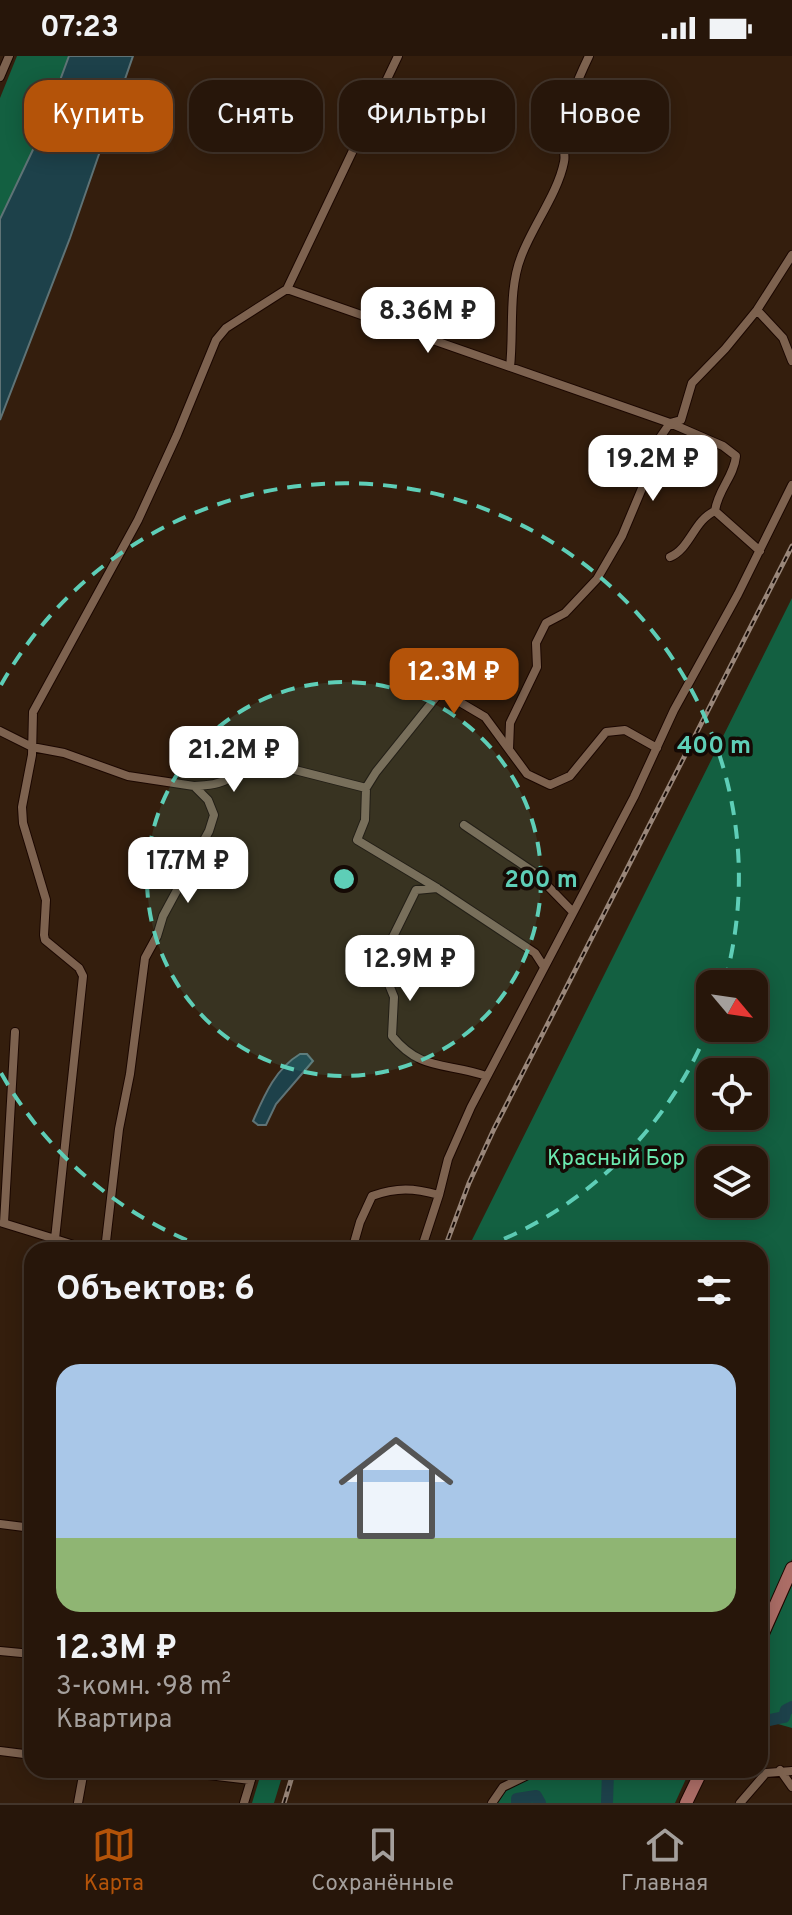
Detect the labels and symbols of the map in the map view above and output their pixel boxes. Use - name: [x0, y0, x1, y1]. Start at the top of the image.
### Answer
- pin: 8.36M ₽: [354, 287, 502, 355]
- pin: 19.2M ₽: [579, 435, 727, 503]
- pin: 12.3M ₽: [380, 648, 528, 716]
- pin: 21.2M ₽: [160, 726, 308, 794]
- text: 400 m: [677, 732, 751, 762]
- pin: 17.7M ₽: [114, 837, 262, 905]
- centre of rings: [330, 865, 358, 893]
- text: 200 m: [504, 866, 578, 896]
- pin: 12.9M ₽: [336, 935, 484, 1003]
- north arrow: [696, 970, 768, 1042]
- park label: Красный Бор: [547, 1146, 685, 1173]

